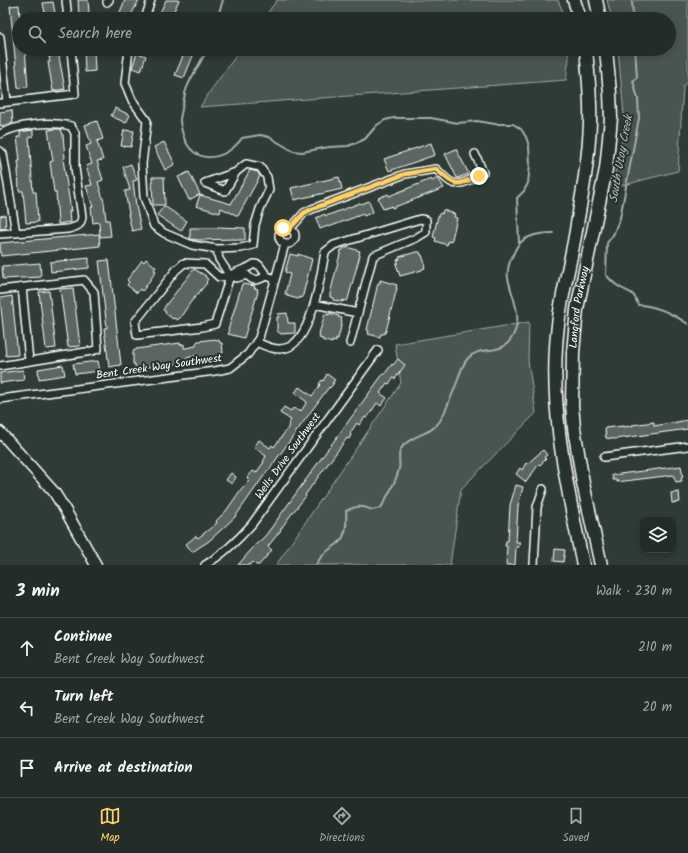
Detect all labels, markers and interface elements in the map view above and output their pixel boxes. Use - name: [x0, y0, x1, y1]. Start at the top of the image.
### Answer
- search box: [12, 12, 676, 56]
- text: Search here: [58, 22, 132, 46]
- icon: search: [26, 23, 48, 45]
- water label: South Utoy Creek: [604, 111, 638, 204]
- route end: [470, 167, 488, 185]
- route start: [274, 219, 292, 237]
- street label: Langford Parkway: [564, 264, 595, 349]
- street label: Bent Creek Way Southwest: [95, 349, 224, 385]
- street label: Wells Drive Southwest: [250, 408, 326, 503]
- map controls: [640, 517, 676, 553]
- button: layers: [640, 517, 676, 553]
- text: 3 min: [16, 578, 60, 605]
- text: Walk · 230 m: [596, 581, 672, 602]
- text: Continue: [54, 625, 112, 649]
- icon: ahead: [16, 637, 38, 659]
- text: 210 m: [638, 637, 672, 658]
- text: Bent Creek Way Southwest: [54, 649, 204, 670]
- text: Turn left: [54, 685, 114, 709]
- icon: left: [16, 697, 38, 719]
- text: 20 m: [642, 697, 672, 718]
- text: Bent Creek Way Southwest: [54, 709, 204, 730]
- text: Arrive at destination: [54, 756, 193, 780]
- icon: arrive: [16, 757, 38, 779]
- tab: Map: [99, 805, 121, 847]
- tab: Directions: [319, 805, 365, 847]
- tab: Saved: [563, 805, 589, 847]

